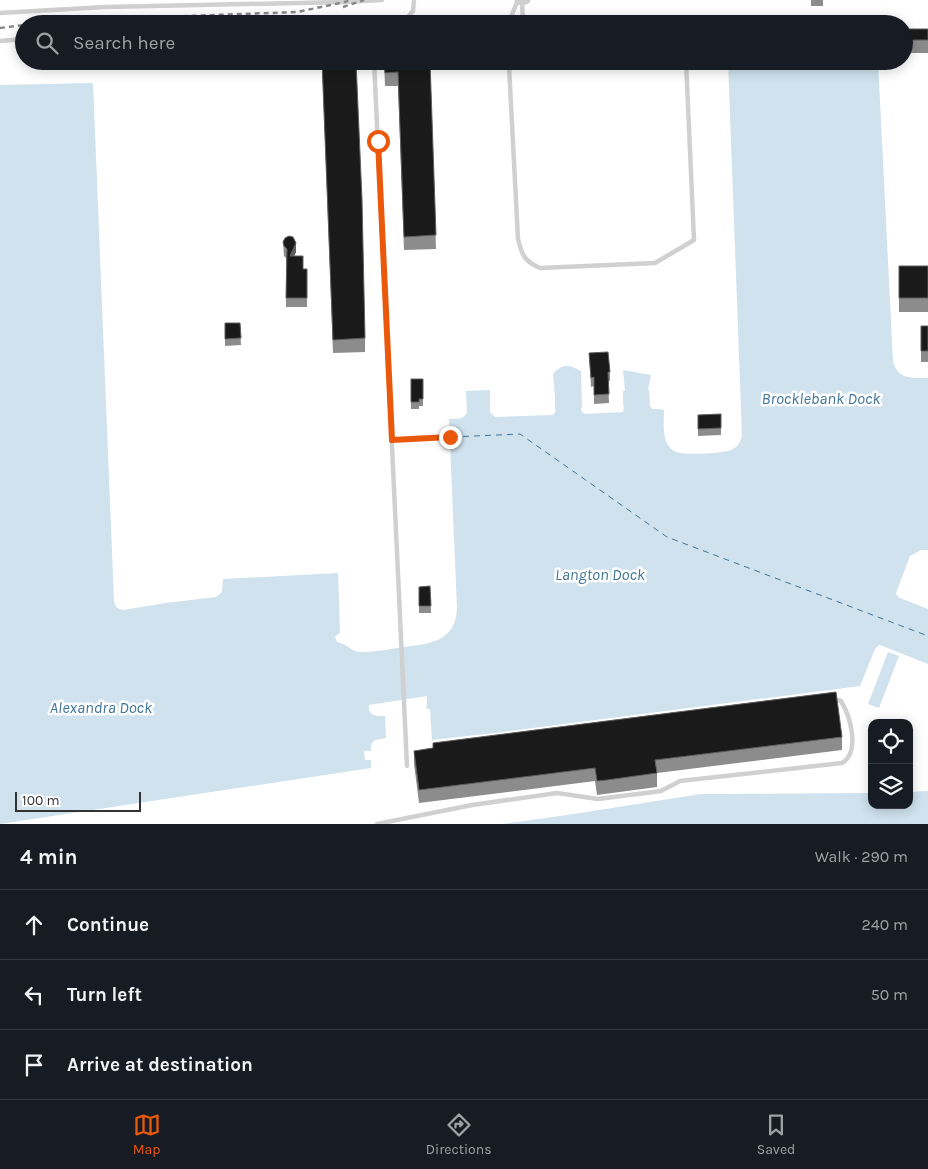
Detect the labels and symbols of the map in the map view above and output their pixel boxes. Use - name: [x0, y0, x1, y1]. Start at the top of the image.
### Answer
- route start: [367, 130, 390, 153]
- water label: Brocklebank Dock: [762, 389, 881, 408]
- route end: [439, 426, 462, 449]
- water label: Langton Dock: [555, 565, 646, 584]
- water label: Alexandra Dock: [50, 698, 153, 717]
- scale bar: [15, 789, 141, 812]

